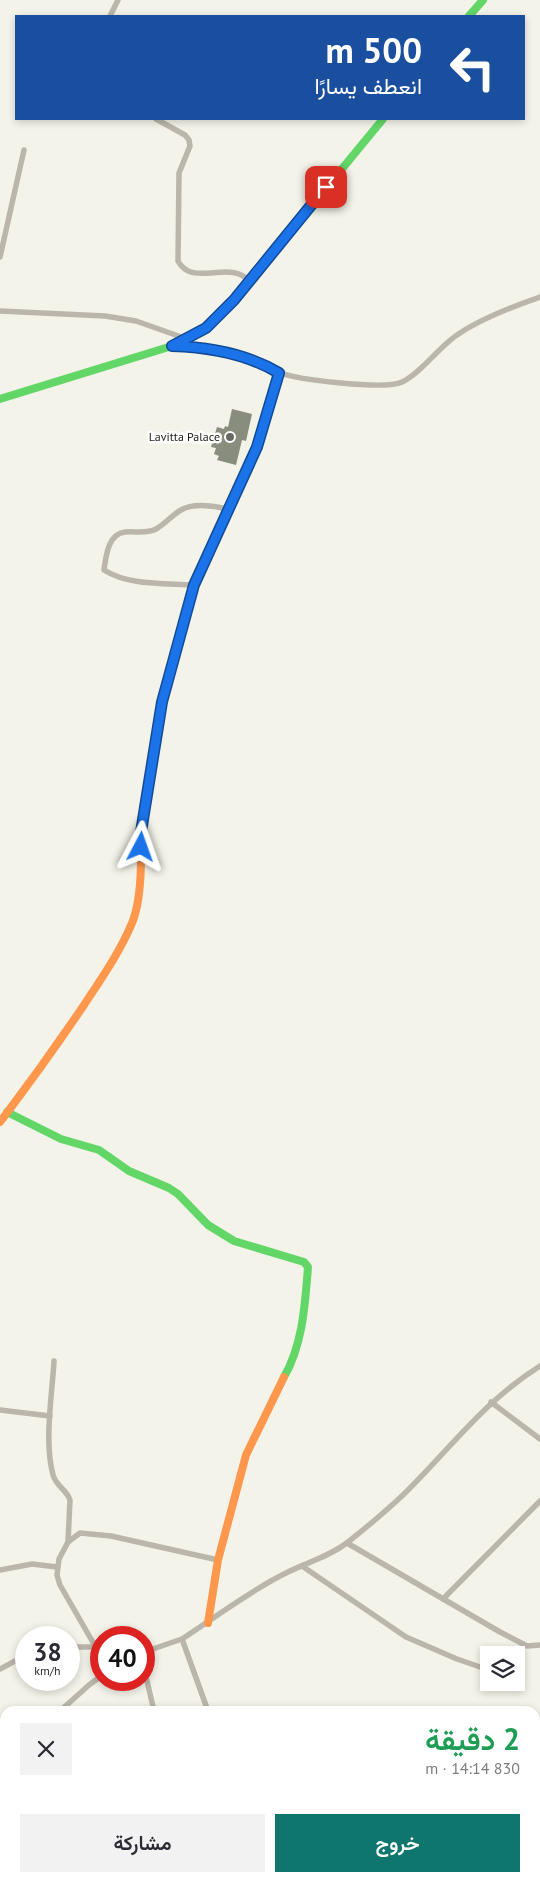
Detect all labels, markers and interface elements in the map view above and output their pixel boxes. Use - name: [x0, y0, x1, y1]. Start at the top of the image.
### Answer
- text: 500 m: [325, 27, 422, 73]
- icon: left: [440, 35, 505, 100]
- text: انعطف يسارًا: [315, 72, 422, 100]
- pin: [305, 166, 347, 208]
- icon: arrive: [312, 173, 340, 201]
- place label: Lavitta Palace: [149, 429, 220, 444]
- marker: Lavitta Palace: [224, 431, 236, 443]
- position arrow: [114, 820, 166, 872]
- speed limit sign: 40: [90, 1626, 155, 1691]
- text: 38: [33, 1636, 62, 1668]
- map controls: [480, 1646, 525, 1691]
- button: layers: [480, 1646, 525, 1691]
- text: km/h: [34, 1663, 61, 1678]
- text: 2 دقيقة: [425, 1719, 520, 1758]
- button: close: [20, 1723, 72, 1775]
- text: 830 m · 14:14: [425, 1758, 520, 1778]
- button: مشاركة: [20, 1814, 265, 1872]
- button: خروج: [275, 1814, 520, 1872]

